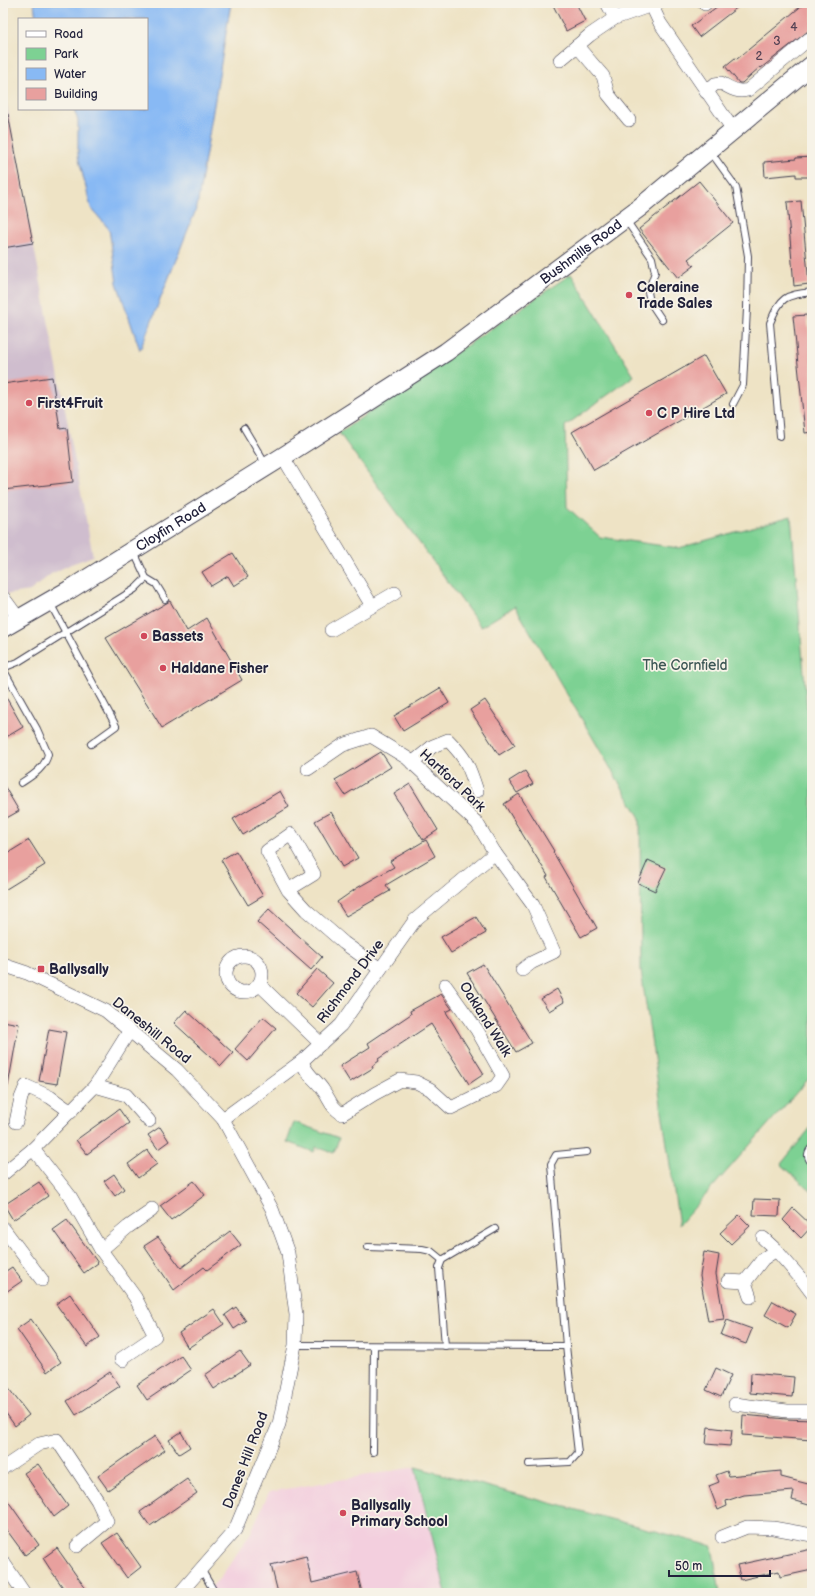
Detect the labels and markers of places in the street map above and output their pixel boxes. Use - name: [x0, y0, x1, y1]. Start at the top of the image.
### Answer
- place label: Coleraine Trade Sales: [637, 279, 712, 312]
- marker: Coleraine Trade Sales: [624, 290, 634, 300]
- place label: First4Fruit: [37, 395, 103, 412]
- marker: First4Fruit: [24, 398, 34, 408]
- place label: C P Hire Ltd: [657, 405, 735, 422]
- marker: C P Hire Ltd: [644, 408, 654, 418]
- place label: Bassets: [152, 628, 203, 645]
- marker: Bassets: [139, 631, 149, 641]
- place label: Haldane Fisher: [171, 660, 269, 677]
- marker: Haldane Fisher: [158, 663, 168, 673]
- place label: Ballysally: [49, 961, 109, 978]
- marker: Ballysally: [36, 964, 46, 974]
- place label: Ballysally Primary School: [351, 1497, 448, 1530]
- marker: Ballysally Primary School: [338, 1508, 348, 1518]

